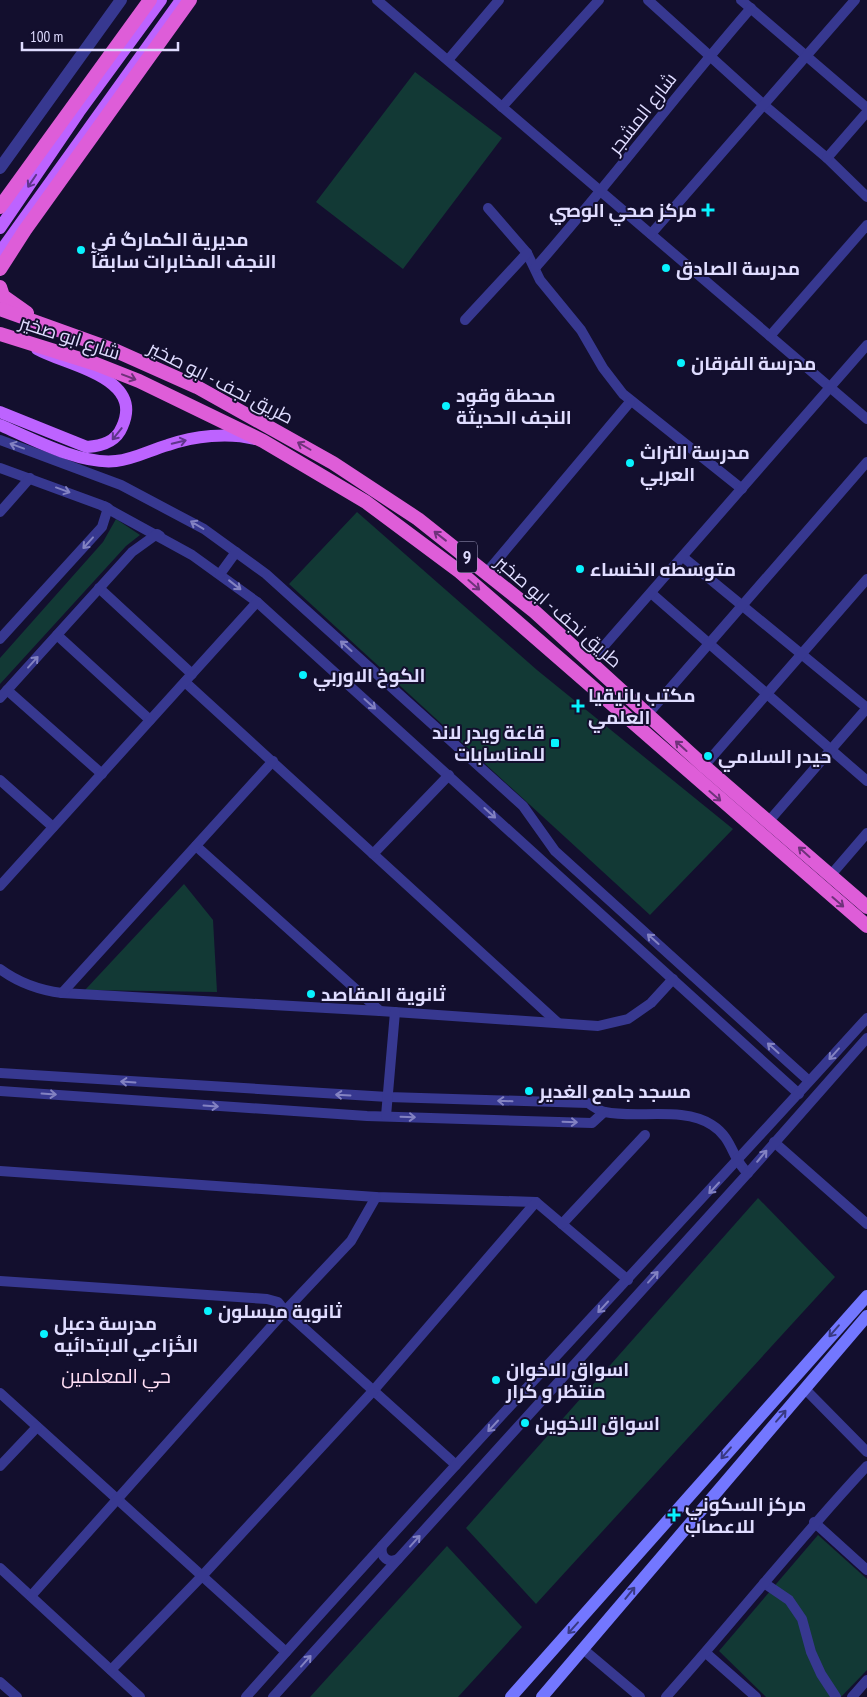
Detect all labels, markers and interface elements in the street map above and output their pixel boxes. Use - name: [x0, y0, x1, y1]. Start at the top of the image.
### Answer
- scale bar: [22, 20, 179, 52]
- text: 100 m: [30, 27, 63, 46]
- street label: شارع المشجر: [602, 67, 683, 161]
- one-way arrow: [27, 174, 37, 188]
- place label: مركز صحي الوصي: [549, 198, 697, 226]
- marker: مركز صحي الوصي: [701, 203, 715, 217]
- place label: مديرية الكمارگ في النجف المخابرات سابقآ: [90, 227, 276, 273]
- marker: مديرية الكمارگ في النجف المخابرات سابقآ: [75, 244, 87, 256]
- place label: مدرسة الصادق: [676, 256, 800, 280]
- marker: مدرسة الصادق: [660, 262, 672, 274]
- street label: شارع ابو صخير: [15, 309, 123, 366]
- street label: طريق نجف - ابو صخير: [143, 335, 298, 430]
- place label: مدرسة الفرقان: [691, 351, 816, 375]
- marker: مدرسة الفرقان: [675, 357, 687, 369]
- one-way arrow: [121, 373, 136, 382]
- place label: محطة وقود النجف الحديثة: [456, 383, 572, 429]
- marker: محطة وقود النجف الحديثة: [440, 400, 452, 412]
- one-way arrow: [111, 427, 122, 440]
- one-way arrow: [171, 437, 187, 446]
- place label: مدرسة التراث العربي: [640, 440, 750, 490]
- one-way arrow: [10, 441, 25, 450]
- one-way arrow: [298, 441, 312, 451]
- marker: مدرسة التراث العربي: [624, 457, 636, 469]
- one-way arrow: [54, 486, 70, 495]
- one-way arrow: [191, 520, 205, 530]
- one-way arrow: [434, 530, 447, 541]
- one-way arrow: [82, 536, 93, 549]
- road number: 9: [457, 542, 477, 572]
- street label: طريق نجف - ابو صخير: [489, 549, 627, 673]
- place label: متوسطه الخنساء: [590, 557, 736, 581]
- marker: متوسطه الخنساء: [574, 563, 586, 575]
- one-way arrow: [467, 579, 480, 590]
- one-way arrow: [228, 580, 241, 591]
- one-way arrow: [340, 640, 353, 652]
- one-way arrow: [27, 655, 39, 668]
- place label: الكوخ الاوربي: [313, 663, 425, 691]
- marker: الكوخ الاوربي: [297, 669, 309, 681]
- place label: مكتب بانيقيا العلمي: [588, 683, 696, 733]
- one-way arrow: [364, 698, 377, 710]
- marker: مكتب بانيقيا العلمي: [572, 700, 584, 712]
- place label: قاعة ويدر لاند للمناسابات: [432, 720, 545, 766]
- marker: قاعة ويدر لاند للمناسابات: [549, 737, 561, 749]
- one-way arrow: [675, 740, 688, 751]
- place label: حيدر السلامي: [718, 744, 831, 772]
- marker: حيدر السلامي: [702, 750, 714, 762]
- one-way arrow: [708, 790, 721, 801]
- one-way arrow: [484, 807, 497, 819]
- one-way arrow: [797, 846, 810, 858]
- one-way arrow: [831, 896, 844, 907]
- one-way arrow: [646, 934, 659, 945]
- place label: ثانوية المقاصد: [321, 982, 446, 1006]
- marker: ثانوية المقاصد: [305, 988, 317, 1000]
- one-way arrow: [767, 1043, 780, 1054]
- one-way arrow: [828, 1047, 840, 1060]
- one-way arrow: [120, 1077, 136, 1086]
- place label: مسجد جامع الغدير: [538, 1079, 691, 1105]
- marker: مسجد جامع الغدير: [523, 1085, 535, 1097]
- one-way arrow: [40, 1090, 56, 1099]
- one-way arrow: [335, 1090, 351, 1099]
- one-way arrow: [497, 1096, 514, 1106]
- one-way arrow: [202, 1102, 218, 1111]
- one-way arrow: [400, 1112, 416, 1122]
- one-way arrow: [562, 1118, 578, 1127]
- one-way arrow: [756, 1150, 767, 1163]
- one-way arrow: [708, 1181, 720, 1194]
- one-way arrow: [647, 1271, 659, 1284]
- place label: ثانوية ميسلون: [218, 1299, 343, 1323]
- one-way arrow: [597, 1300, 609, 1313]
- marker: ثانوية ميسلون: [202, 1305, 214, 1317]
- place label: مدرسة دعبل الخُزاعي الابتدائيه: [54, 1311, 198, 1361]
- one-way arrow: [828, 1325, 839, 1338]
- marker: مدرسة دعبل الخُزاعي الابتدائيه: [38, 1328, 50, 1340]
- place label: اسواق الاخوان منتظر و كرار: [505, 1357, 629, 1403]
- district label: حي المعلمین: [61, 1363, 171, 1392]
- marker: اسواق الاخوان منتظر و كرار: [490, 1374, 502, 1386]
- one-way arrow: [775, 1410, 787, 1423]
- place label: اسواق الاخوين: [535, 1411, 660, 1435]
- marker: اسواق الاخوين: [519, 1417, 531, 1429]
- one-way arrow: [487, 1419, 499, 1432]
- one-way arrow: [721, 1447, 732, 1460]
- place label: مركز السكوني للاعصاب: [685, 1492, 806, 1538]
- marker: مركز السكوني للاعصاب: [667, 1508, 681, 1522]
- one-way arrow: [409, 1534, 421, 1547]
- one-way arrow: [624, 1587, 635, 1600]
- one-way arrow: [568, 1621, 579, 1634]
- one-way arrow: [300, 1654, 311, 1667]

